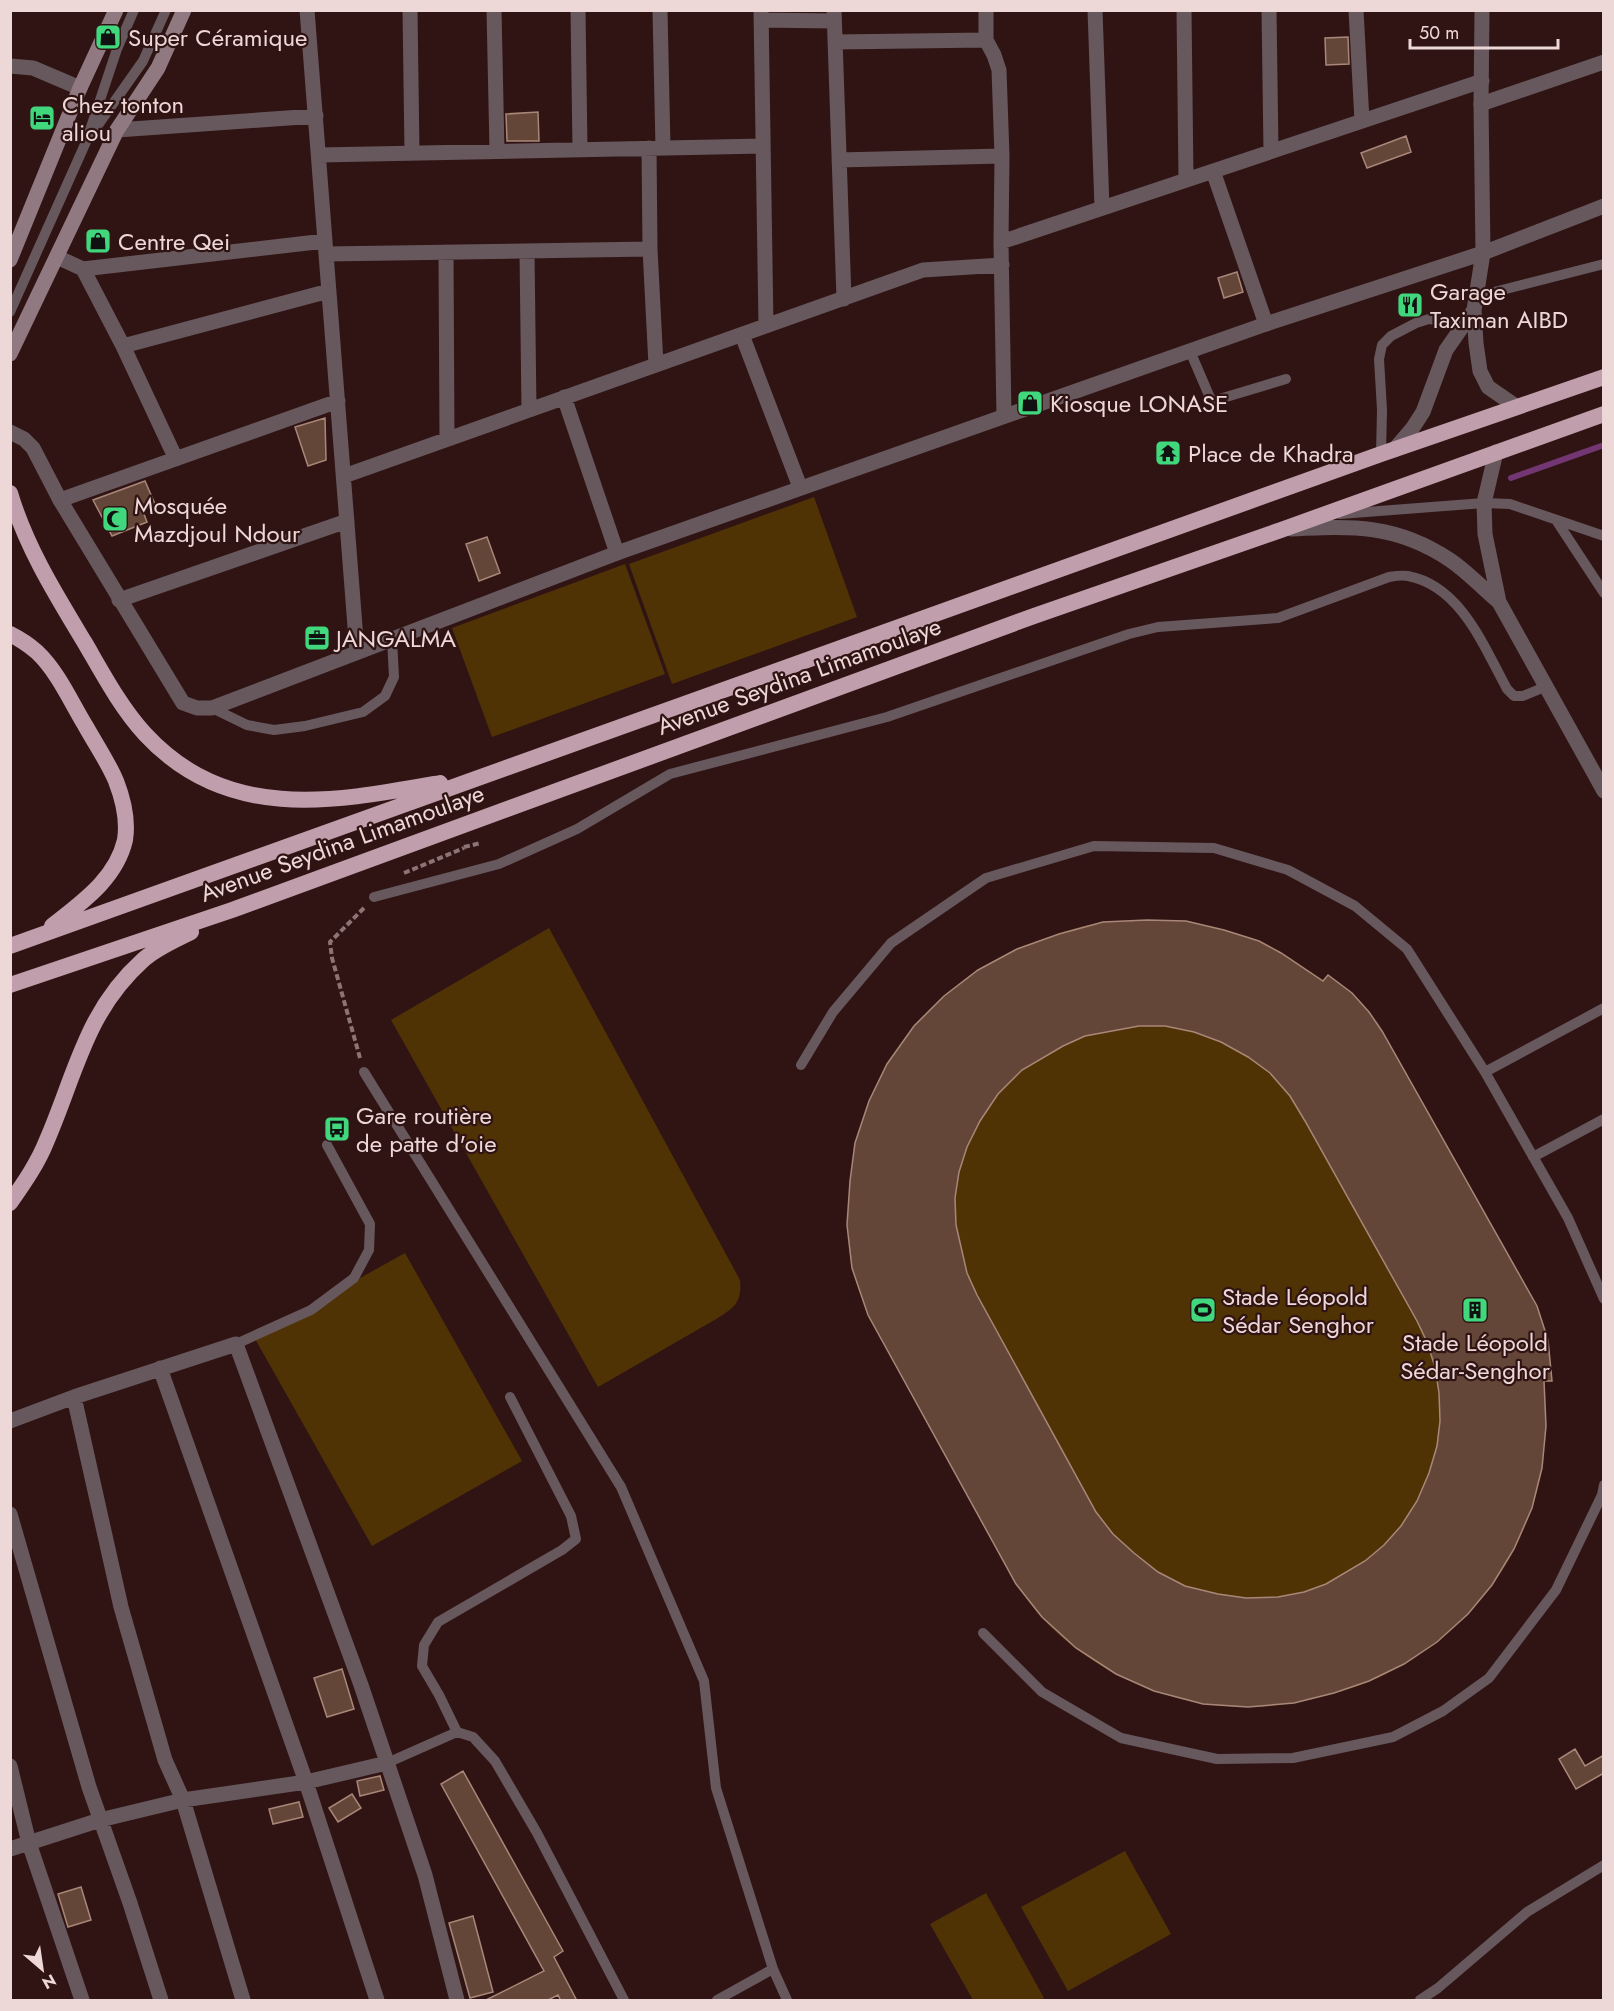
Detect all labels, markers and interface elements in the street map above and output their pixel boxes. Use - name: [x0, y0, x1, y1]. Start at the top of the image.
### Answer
- scale bar: [1410, 12, 1558, 50]
- place label: Super Céramique: [128, 20, 307, 55]
- text: 50 m: [1419, 20, 1459, 46]
- shop icon: Super Céramique: [93, 22, 123, 52]
- place label: Chez tonton aliou: [62, 87, 184, 150]
- hotel icon: Chez tonton aliou: [27, 103, 57, 133]
- place label: Centre Qei: [118, 224, 230, 259]
- shop icon: Centre Qei: [83, 226, 113, 256]
- place label: Garage Taximan AIBD: [1430, 274, 1568, 337]
- restaurant icon: Garage Taximan AIBD: [1395, 290, 1425, 320]
- place label: Kiosque LONASE: [1050, 386, 1228, 421]
- shop icon: Kiosque LONASE: [1015, 388, 1045, 418]
- place label: Place de Khadra: [1188, 436, 1354, 471]
- temple icon: Place de Khadra: [1153, 438, 1183, 468]
- place label: Mosquée Mazdjoul Ndour: [134, 488, 301, 551]
- mosque icon: Mosquée Mazdjoul Ndour: [100, 504, 130, 534]
- street label: Avenue Seydina Limamoulaye: [652, 608, 946, 744]
- place label: JANGALMA: [333, 621, 456, 656]
- office icon: JANGALMA: [302, 623, 332, 653]
- street label: Avenue Seydina Limamoulaye: [195, 775, 489, 911]
- place label: Gare routière de patte d'oie: [356, 1098, 497, 1161]
- bus stop icon: Gare routière de patte d'oie: [322, 1114, 352, 1144]
- place label: Stade Léopold Sédar Senghor: [1222, 1279, 1375, 1342]
- sports icon: Stade Léopold Sédar Senghor: [1188, 1295, 1218, 1325]
- building icon: Stade Léopold Sédar-Senghor: [1460, 1295, 1490, 1325]
- place label: Stade Léopold Sédar-Senghor: [1400, 1325, 1551, 1388]
- north arrow: [12, 1939, 72, 1999]
- text: N: [38, 1969, 60, 1995]

